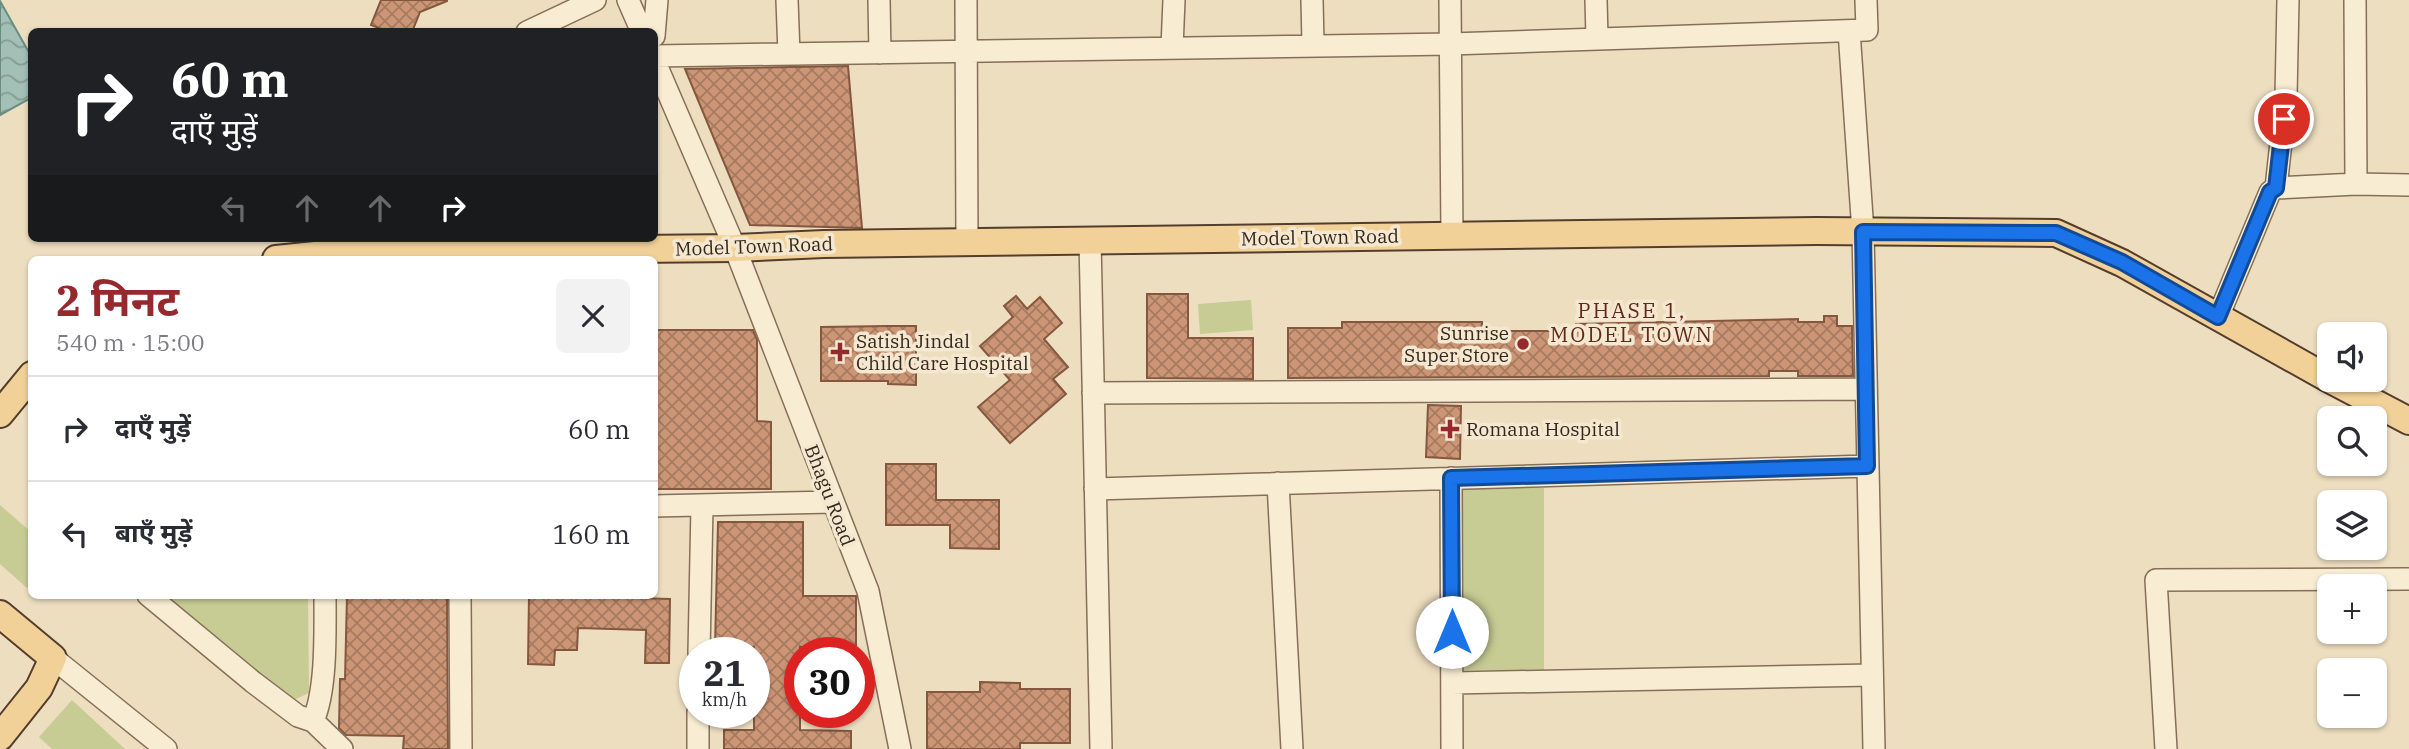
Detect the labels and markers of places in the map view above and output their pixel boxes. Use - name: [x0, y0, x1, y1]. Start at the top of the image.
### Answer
- pin: [2254, 89, 2314, 149]
- place label: Sunrise Super Store: [1404, 321, 1509, 367]
- place label: Satish Jindal Child Care Hospital: [856, 329, 1029, 375]
- marker: Sunrise Super Store: [1515, 336, 1531, 352]
- marker: Satish Jindal Child Care Hospital: [830, 342, 850, 362]
- place label: Romana Hospital: [1466, 417, 1620, 441]
- marker: Romana Hospital: [1440, 419, 1460, 439]

